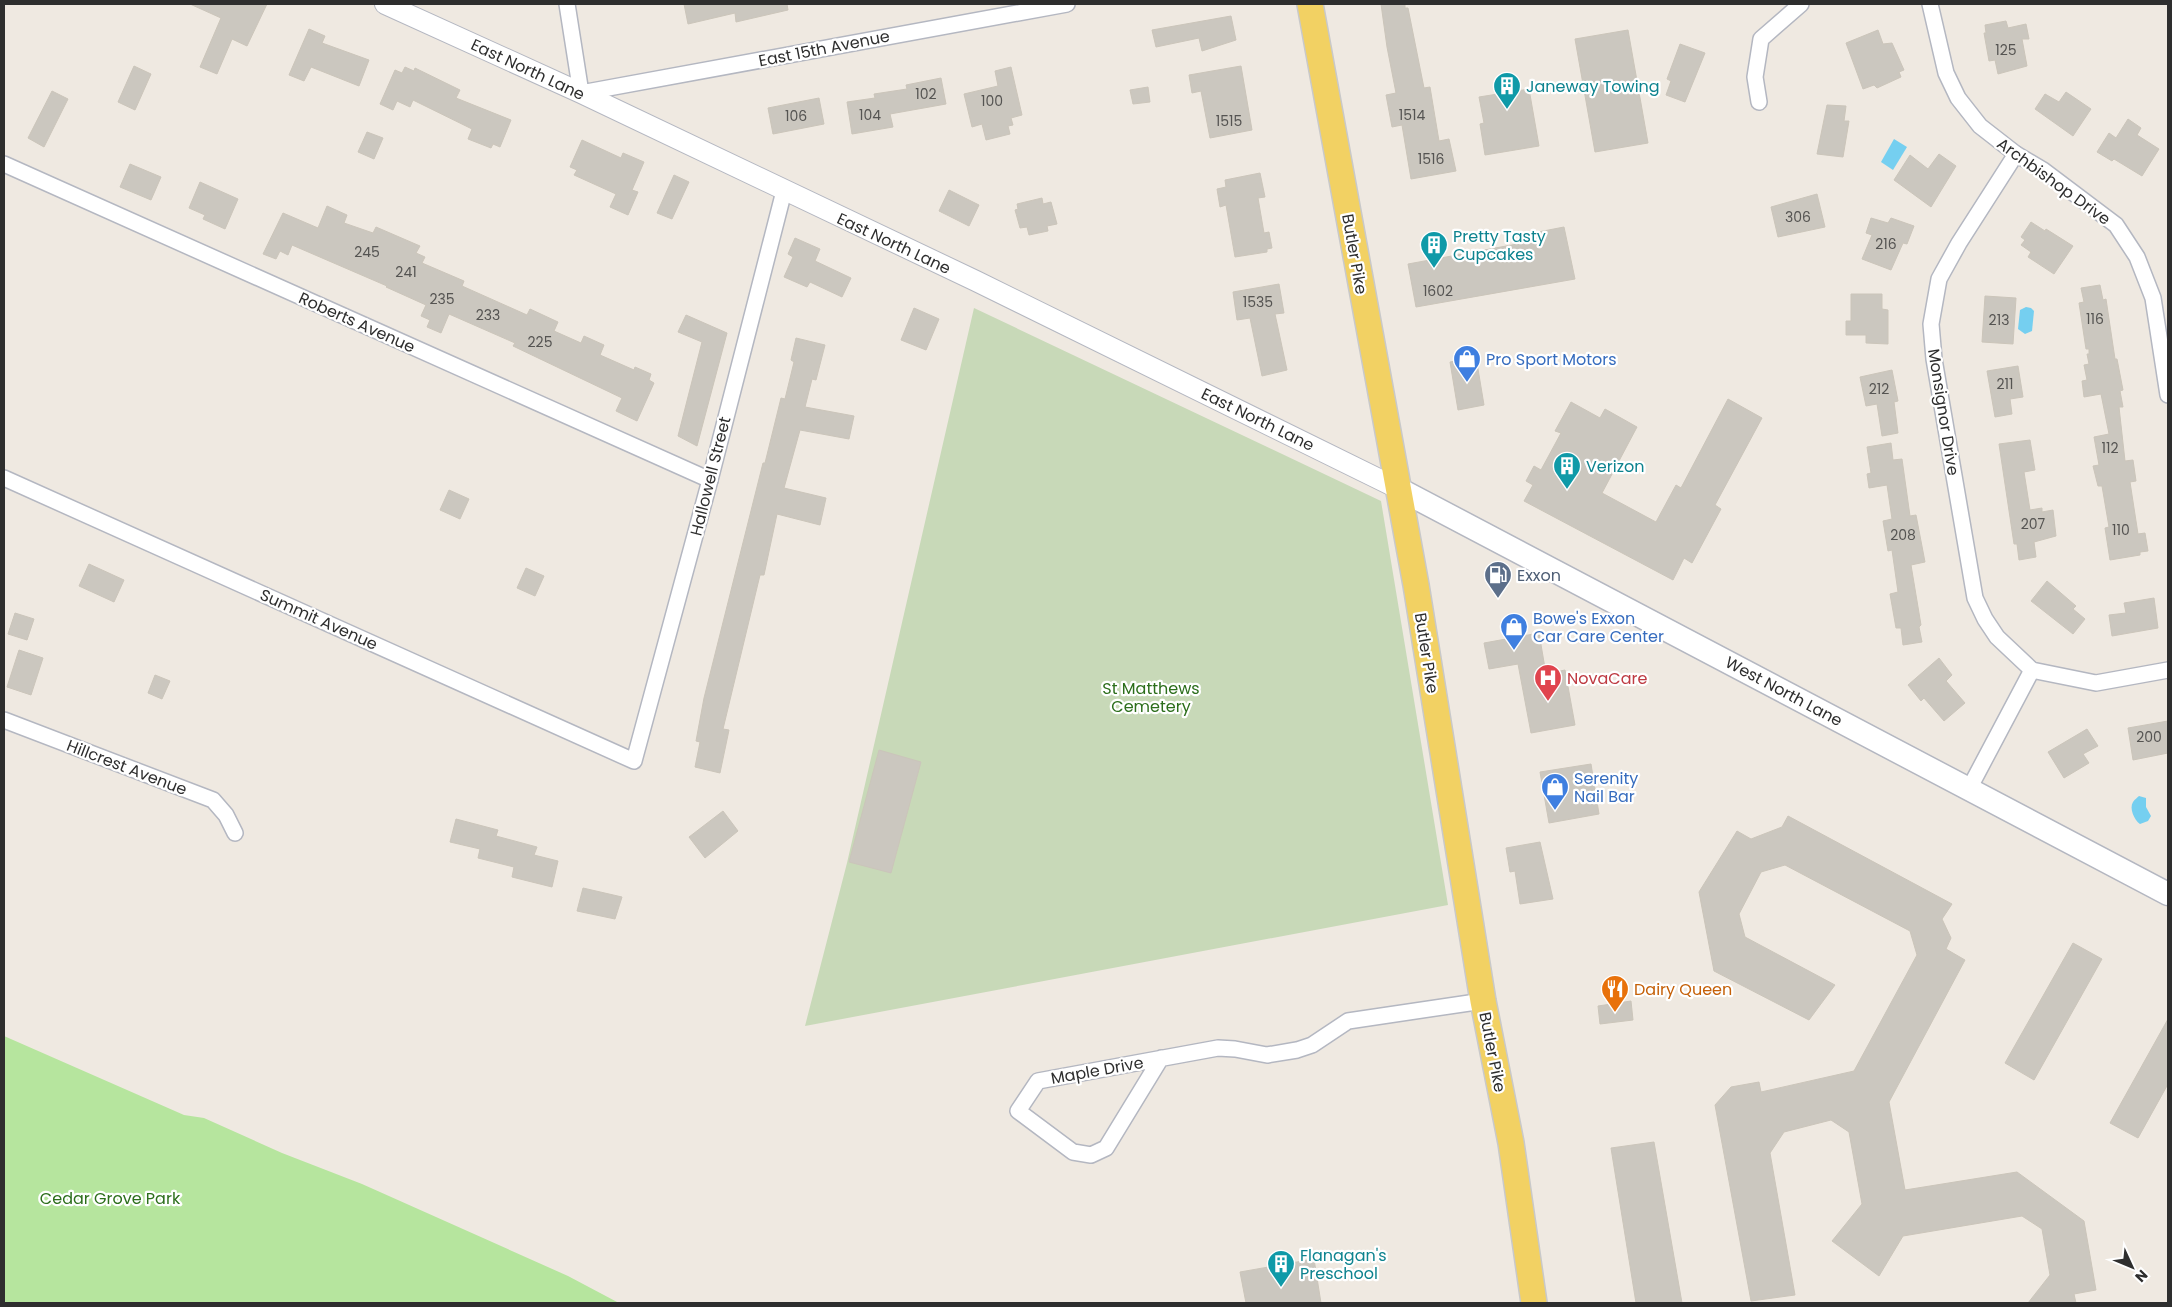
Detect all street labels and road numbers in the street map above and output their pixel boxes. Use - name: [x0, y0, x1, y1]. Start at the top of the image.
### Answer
- street label: East 15th Avenue: [757, 24, 892, 72]
- street label: East North Lane: [467, 33, 589, 106]
- street label: Archbishop Drive: [1992, 132, 2115, 231]
- street label: East North Lane: [833, 207, 955, 280]
- street label: Butler Pike: [1336, 212, 1373, 296]
- street label: Roberts Avenue: [295, 286, 419, 358]
- street label: Monsignor Drive: [1922, 347, 1965, 477]
- street label: East North Lane: [1197, 382, 1318, 457]
- street label: Hallowell Street: [685, 414, 736, 538]
- street label: Summit Avenue: [256, 583, 381, 656]
- street label: Butler Pike: [1409, 611, 1444, 695]
- street label: West North Lane: [1721, 651, 1846, 732]
- street label: Hillcrest Avenue: [63, 734, 190, 801]
- street label: Butler Pike: [1473, 1010, 1512, 1094]
- street label: Maple Drive: [1049, 1051, 1145, 1090]

